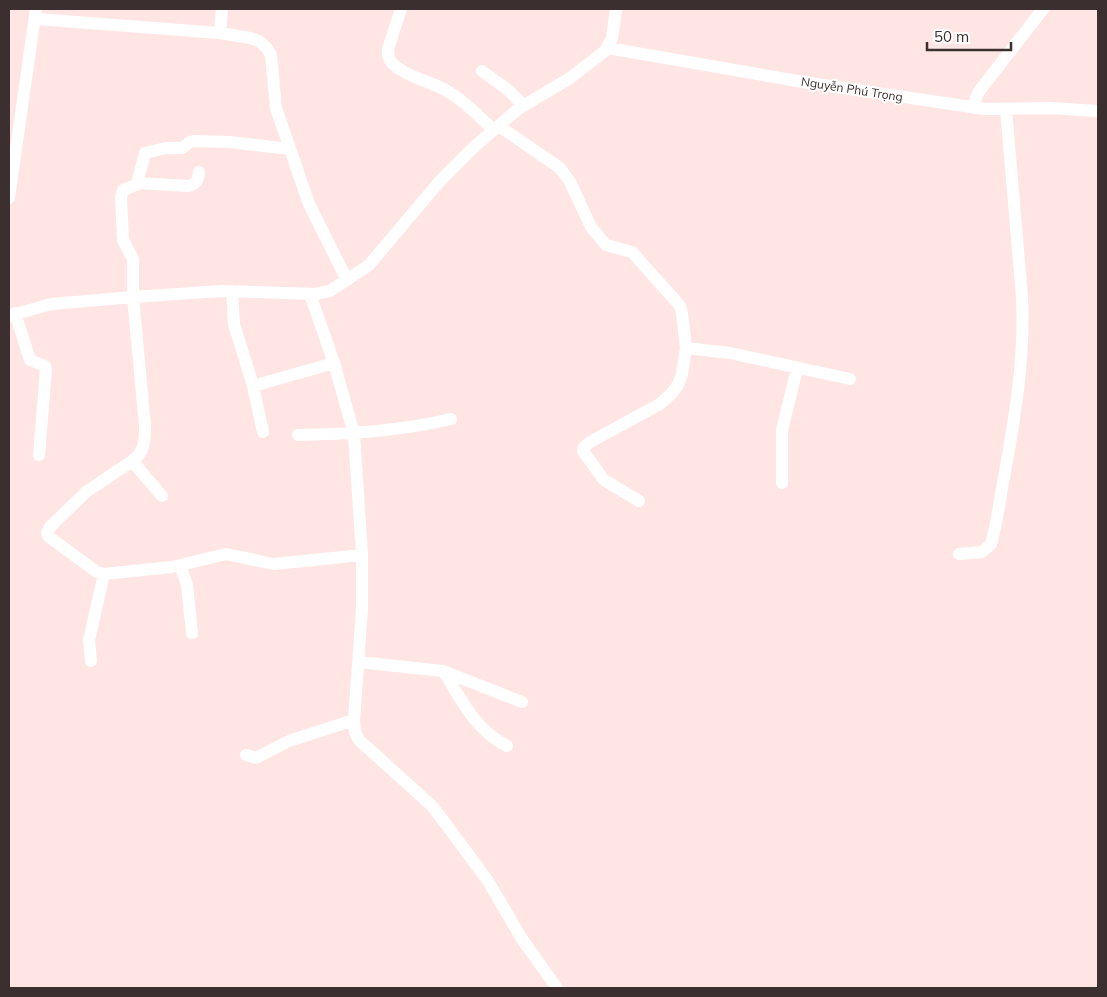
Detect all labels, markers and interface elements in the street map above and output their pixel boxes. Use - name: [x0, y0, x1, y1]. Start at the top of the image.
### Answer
- scale bar: [927, 20, 1011, 52]
- text: 50 m: [934, 27, 969, 46]
- street label: Nguyễn Phú Trọng: [800, 74, 904, 104]

